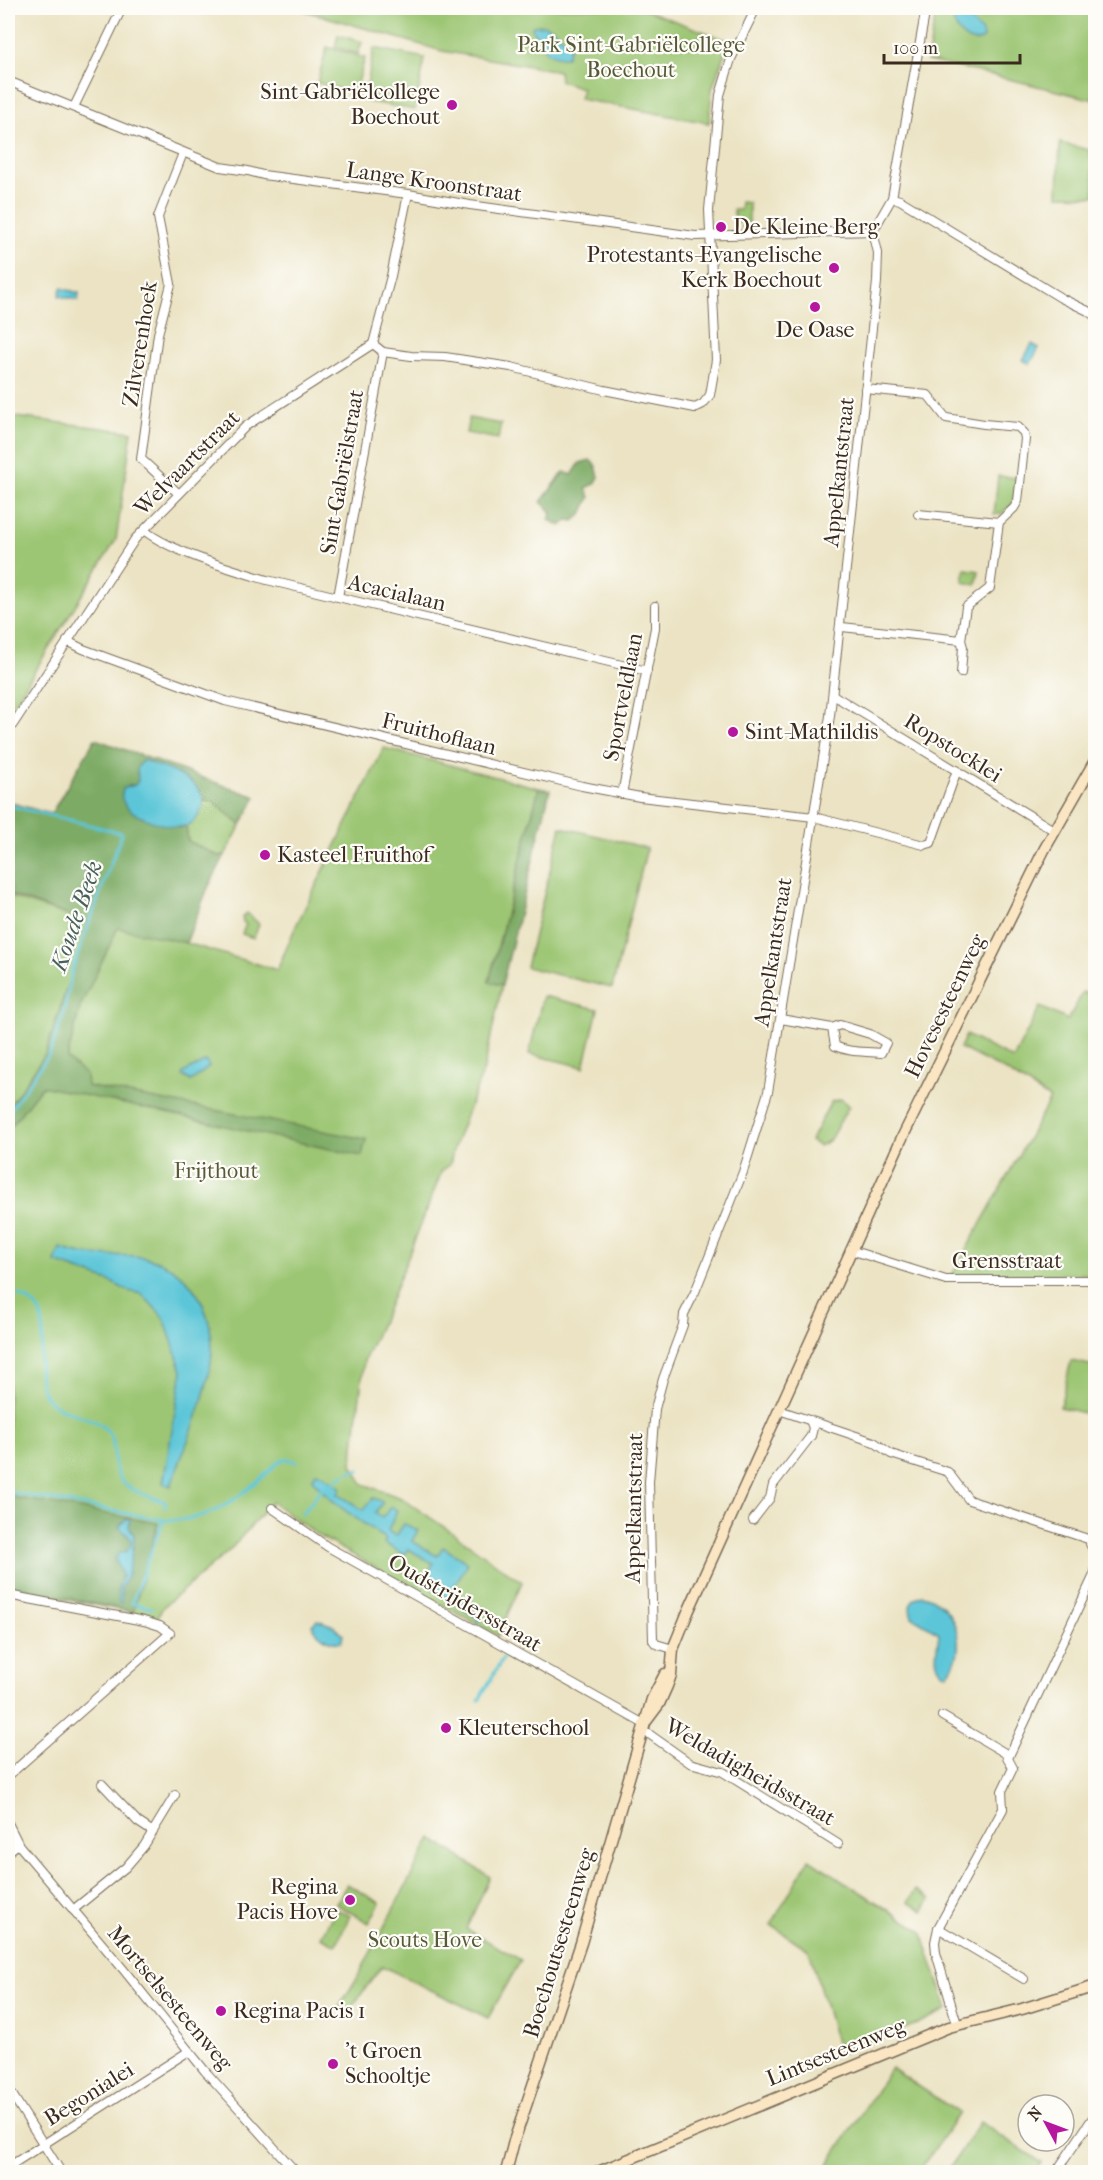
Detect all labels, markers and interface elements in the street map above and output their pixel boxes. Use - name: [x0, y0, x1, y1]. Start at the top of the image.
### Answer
- scale bar: [884, 27, 1020, 65]
- park label: Park Sint-Gabriëlcollege Boechout: [517, 32, 745, 83]
- text: 100 m: [893, 38, 938, 59]
- place label: Sint-Gabriëlcollege Boechout: [260, 79, 440, 130]
- marker: Sint-Gabriëlcollege Boechout: [445, 98, 459, 112]
- street label: Lange Kroonstraat: [344, 157, 524, 207]
- place label: De Kleine Berg: [733, 214, 879, 240]
- marker: De Kleine Berg: [714, 220, 728, 234]
- place label: Protestants-Evangelische Kerk Boechout: [586, 242, 822, 293]
- marker: Protestants-Evangelische Kerk Boechout: [827, 261, 841, 275]
- street label: Zilverenhoek: [117, 279, 163, 409]
- marker: De Oase: [808, 300, 822, 314]
- place label: De Oase: [776, 317, 855, 343]
- street label: Sint-Gabriëlstraat: [315, 387, 369, 557]
- street label: Appelkantstraat: [818, 396, 860, 549]
- street label: Welvaartstraat: [128, 405, 245, 522]
- street label: Acacialaan: [345, 569, 449, 617]
- street label: Sportveldlaan: [598, 630, 648, 763]
- street label: Fruithoflaan: [379, 707, 499, 761]
- street label: Ropstocklei: [899, 708, 1007, 788]
- place label: Sint-Mathildis: [745, 719, 879, 745]
- marker: Sint-Mathildis: [726, 725, 740, 739]
- place label: Kasteel Fruithof: [277, 842, 435, 868]
- marker: Kasteel Fruithof: [258, 848, 272, 862]
- water label: Koude Beek: [43, 857, 108, 977]
- street label: Appelkantstraat: [748, 876, 798, 1029]
- street label: Hovesesteenweg: [899, 930, 991, 1082]
- park label: Frijthout: [174, 1158, 258, 1184]
- street label: Grensstraat: [952, 1248, 1062, 1274]
- street label: Appelkantstraat: [620, 1432, 648, 1584]
- street label: Oudstrijdersstraat: [384, 1549, 547, 1658]
- street label: Weldadigheidsstraat: [659, 1712, 840, 1831]
- place label: Kleuterschool: [458, 1715, 589, 1741]
- marker: Kleuterschool: [439, 1721, 453, 1735]
- street label: Boechoutsesteenweg: [518, 1845, 600, 2041]
- place label: Regina Pacis Hove: [236, 1874, 339, 1925]
- marker: Regina Pacis Hove: [343, 1893, 357, 1907]
- street label: Mortselsesteenweg: [102, 1920, 238, 2076]
- park label: Scouts Hove: [368, 1927, 482, 1953]
- place label: Regina Pacis 1: [233, 1998, 366, 2024]
- marker: Regina Pacis 1: [214, 2004, 228, 2018]
- street label: Lintsesteenweg: [763, 2012, 910, 2092]
- place label: 't Groen Schooltje: [345, 2038, 431, 2089]
- street label: Begonialei: [39, 2056, 139, 2132]
- marker: 't Groen Schooltje: [326, 2057, 340, 2071]
- north arrow: [1016, 2093, 1076, 2153]
- text: N: [1024, 2102, 1047, 2124]

